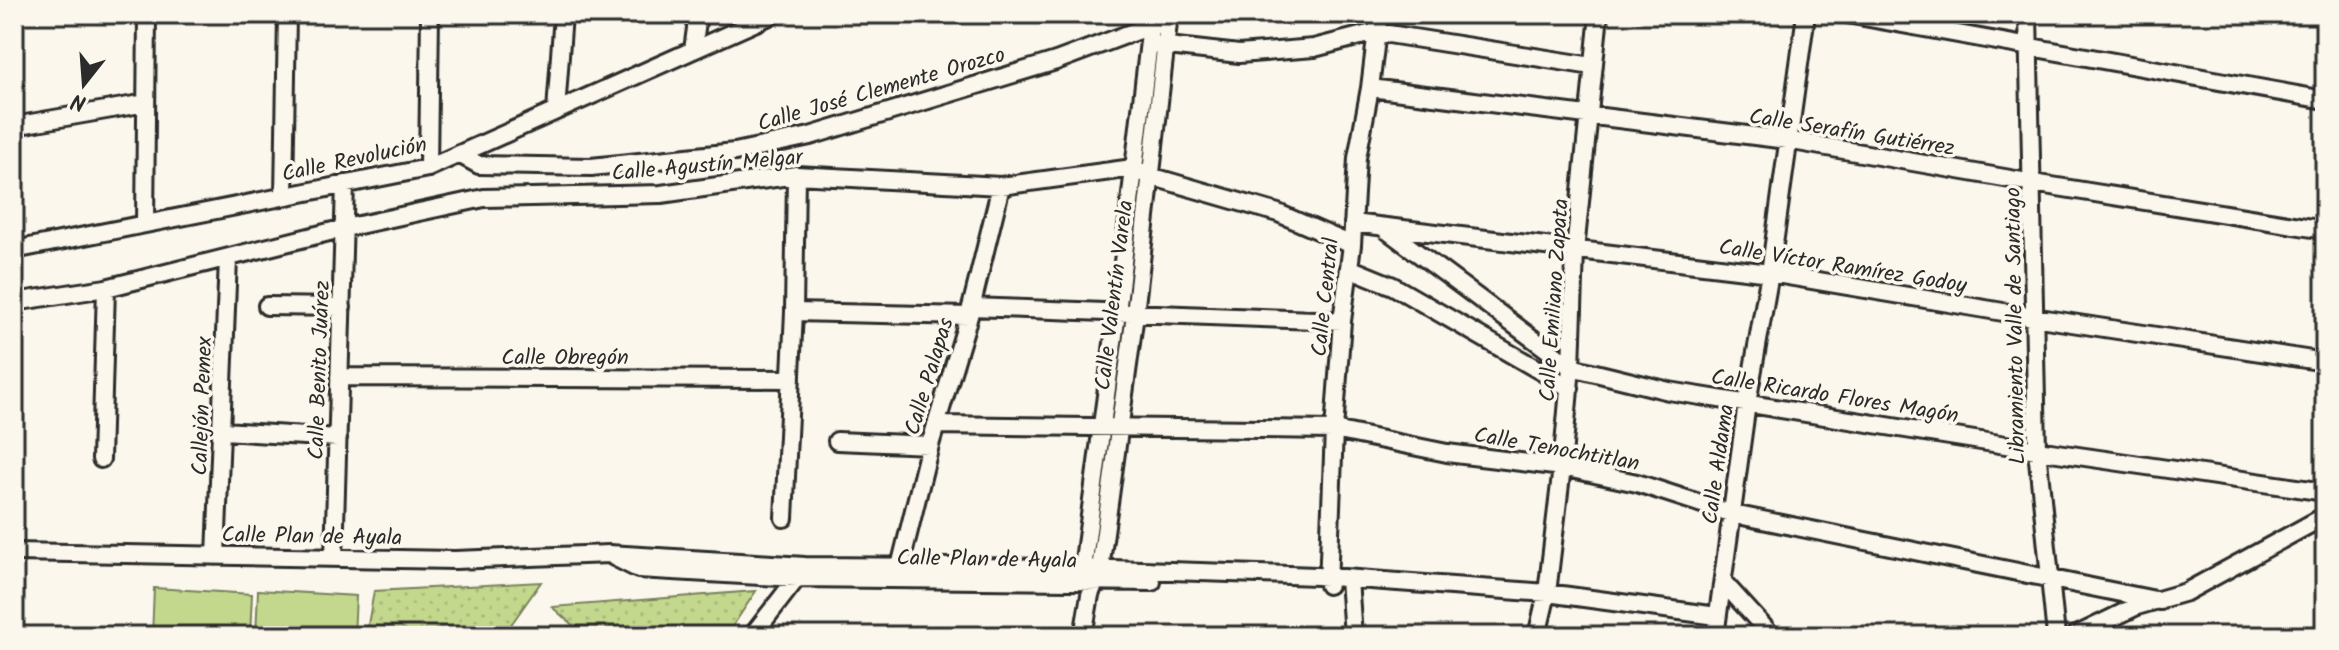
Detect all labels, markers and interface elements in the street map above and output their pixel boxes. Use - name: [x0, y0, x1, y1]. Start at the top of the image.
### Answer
- street label: Calle José Clemente Orozco: [754, 38, 1010, 143]
- north arrow: [44, 44, 124, 124]
- text: N: [67, 82, 91, 120]
- street label: Calle Serafín Gutiérrez: [1746, 100, 1957, 167]
- street label: Calle Revolución: [279, 128, 430, 193]
- street label: Calle Agustín Melgar: [610, 141, 806, 192]
- street label: Libramiento Valle de Santiago: [1997, 187, 2036, 465]
- street label: Calle Emiliano Zapata: [1531, 197, 1580, 403]
- street label: Calle Valentín Varela: [1086, 198, 1145, 392]
- street label: Calle Víctor Ramírez Godoy: [1716, 231, 1970, 304]
- street label: Calle Central: [1303, 236, 1350, 358]
- street label: Calle Benito Juárez: [300, 280, 341, 460]
- street label: Calle Palapas: [896, 313, 965, 440]
- street label: Callejón Pemex: [184, 335, 223, 476]
- street label: Calle Obregón: [501, 341, 629, 376]
- street label: Calle Ricardo Flores Magón: [1708, 361, 1961, 434]
- street label: Calle Aldama: [1694, 402, 1745, 527]
- street label: Calle Tenochtitlan: [1471, 419, 1642, 482]
- street label: Calle Plan de Ayala: [221, 518, 403, 557]
- street label: Calle Plan de Ayala: [896, 541, 1078, 580]

